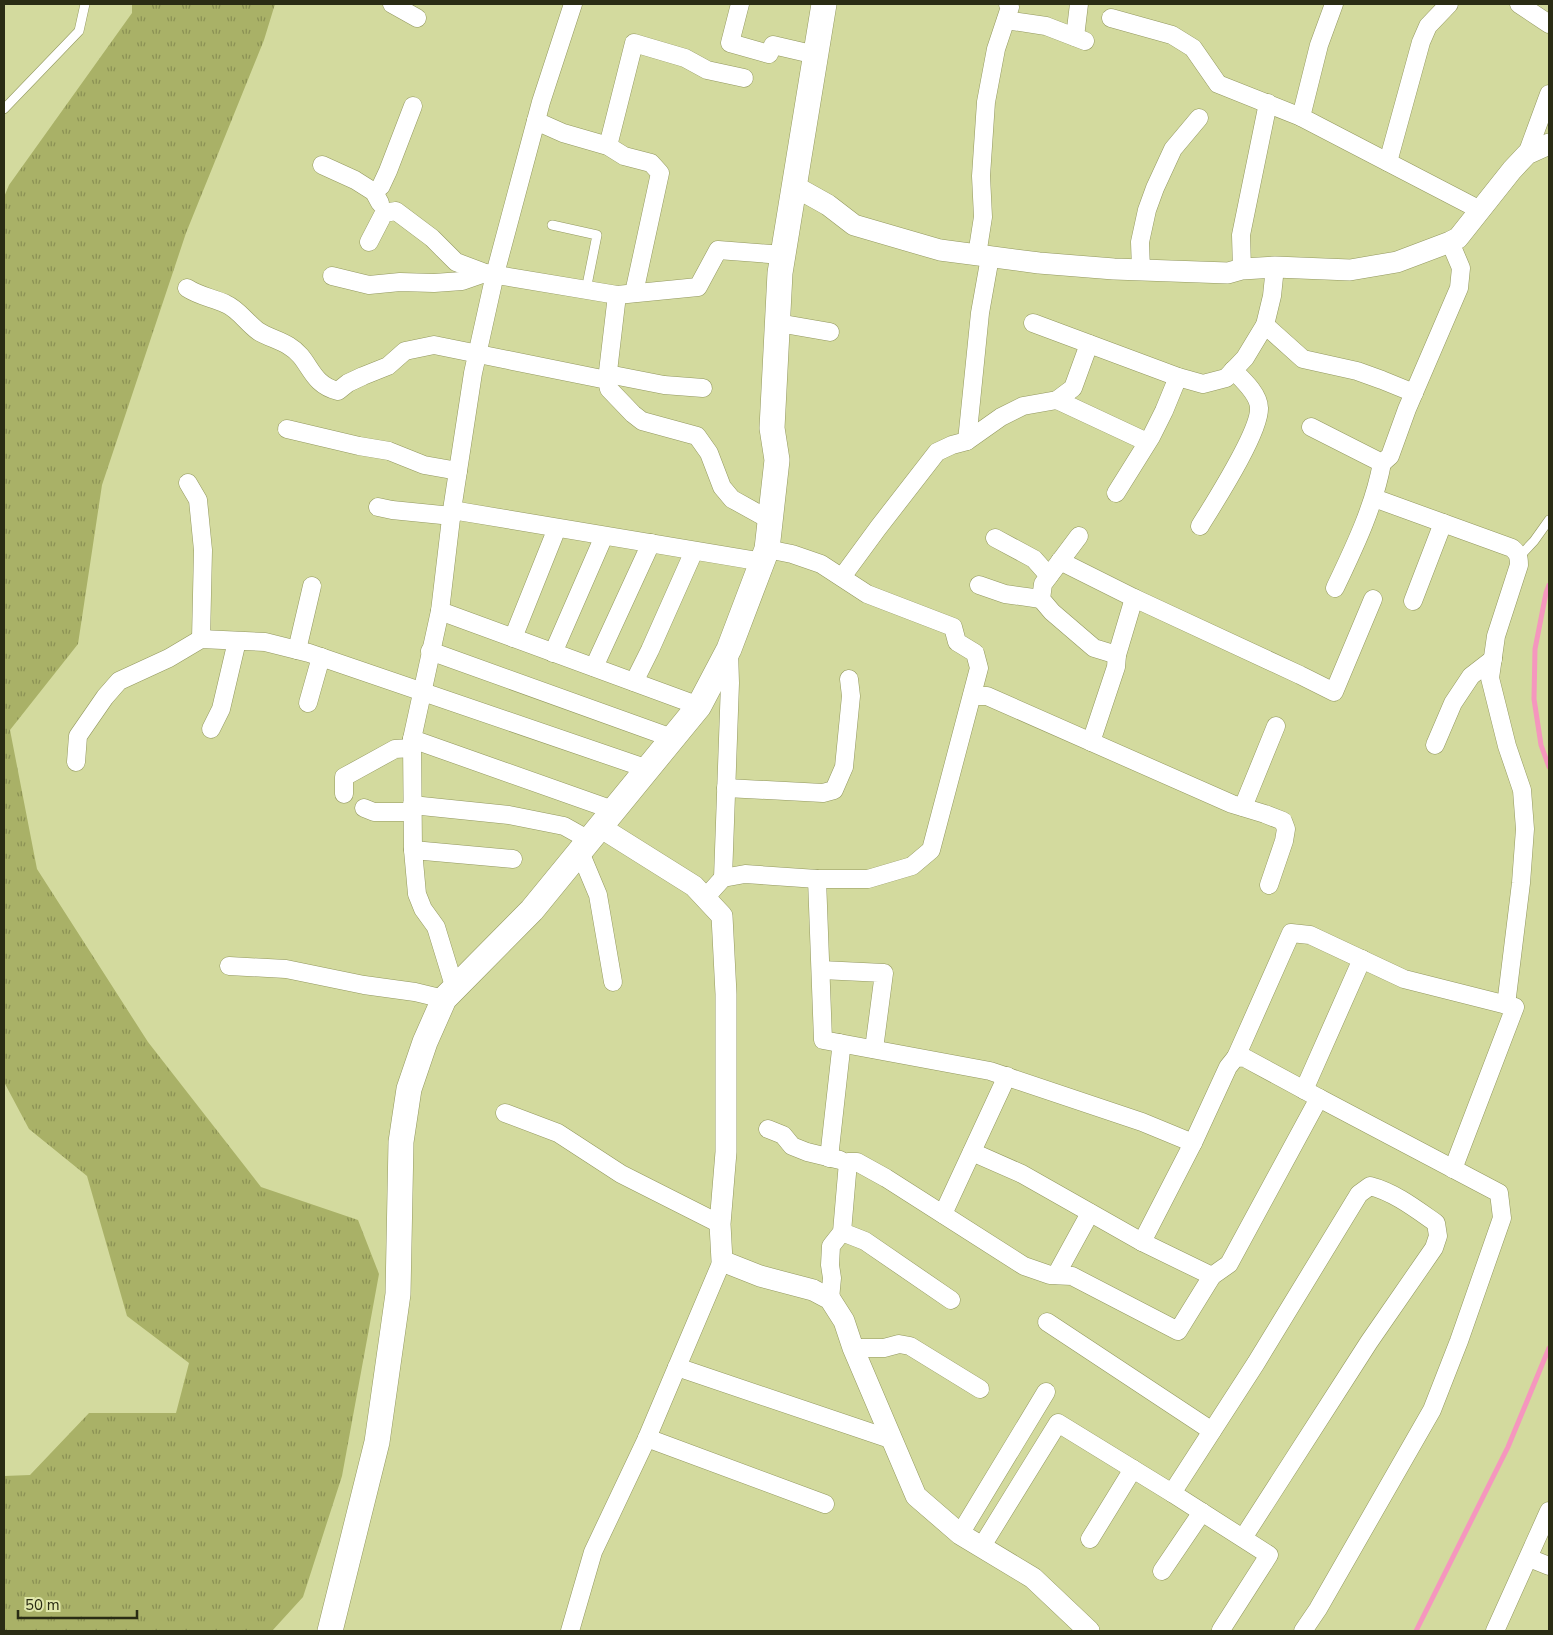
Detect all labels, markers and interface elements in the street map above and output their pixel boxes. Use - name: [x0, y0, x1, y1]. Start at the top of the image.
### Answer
- scale bar: [18, 1588, 136, 1620]
- text: 50 m: [25, 1595, 60, 1615]

